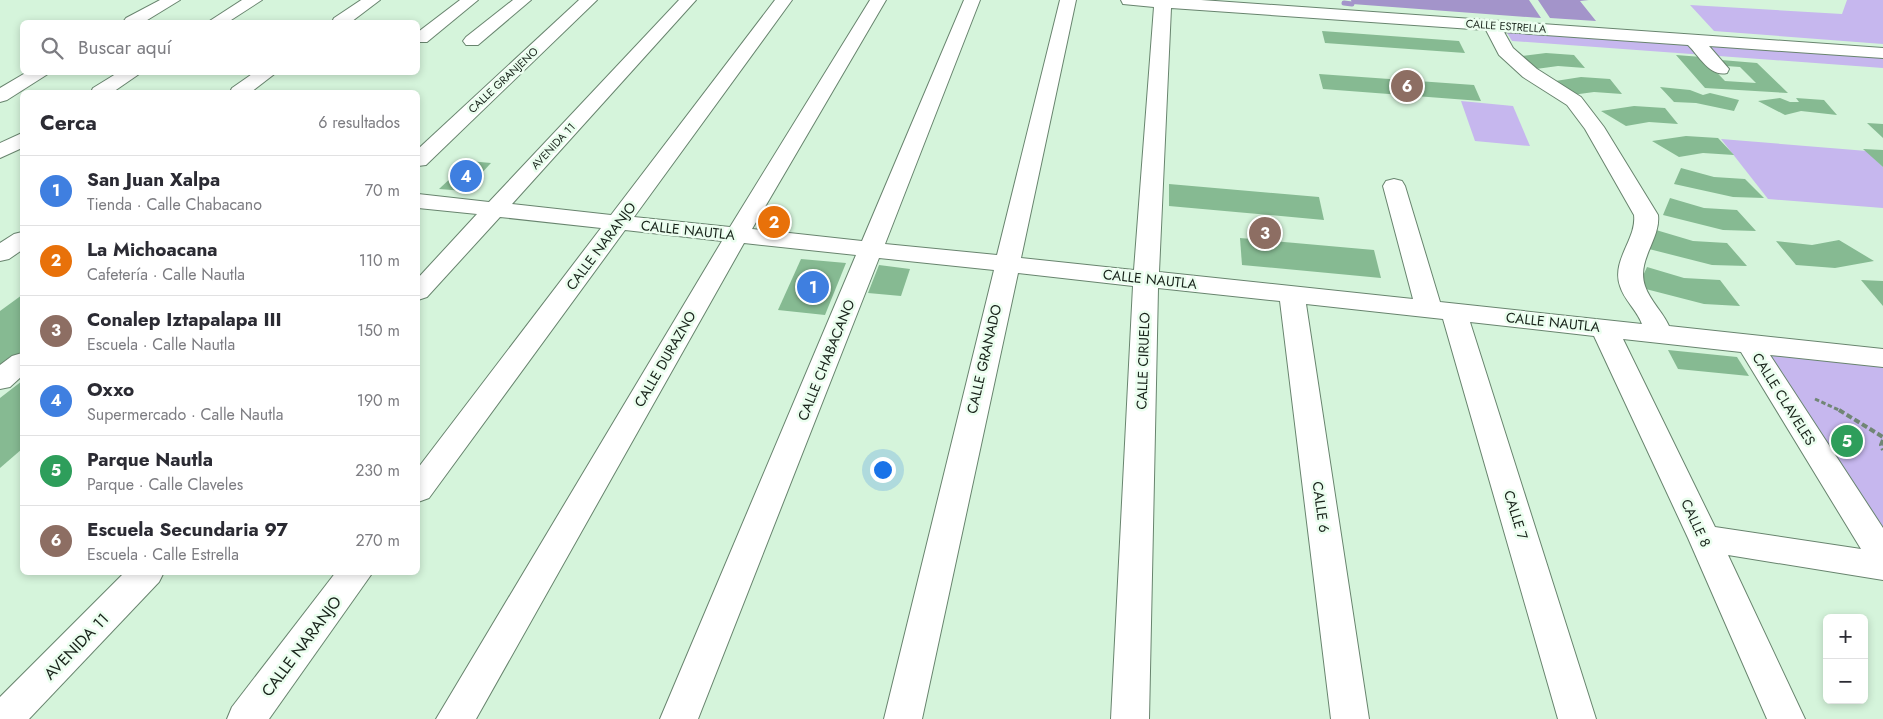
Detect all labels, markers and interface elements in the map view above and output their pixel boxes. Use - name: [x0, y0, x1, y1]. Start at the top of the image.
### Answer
- street label: CALLE ESTRELLA: [1465, 15, 1548, 37]
- search box: [20, 20, 420, 75]
- icon: search: [38, 34, 66, 62]
- text: Buscar aquí: [78, 34, 172, 61]
- street label: CALLE GRANJENO: [465, 43, 542, 117]
- pin: 6: [1391, 67, 1423, 105]
- text: Cerca: [40, 108, 97, 138]
- text: 6 resultados: [318, 111, 400, 134]
- street label: AVENIDA 11: [527, 119, 579, 173]
- pin: 4: [450, 157, 482, 195]
- text: San Juan Xalpa: [87, 166, 220, 193]
- text: 1: [52, 179, 60, 202]
- text: 70 m: [365, 179, 400, 202]
- text: Tienda · Calle Chabacano: [87, 193, 262, 216]
- street label: CALLE NARANJO: [561, 198, 641, 294]
- pin: 2: [758, 203, 790, 241]
- pin: 3: [1249, 214, 1281, 252]
- street label: CALLE NAUTLA: [640, 215, 737, 245]
- text: La Michoacana: [87, 236, 218, 263]
- text: 2: [51, 249, 61, 272]
- text: 110 m: [359, 249, 400, 272]
- text: Cafetería · Calle Nautla: [87, 263, 245, 286]
- street label: CALLE NAUTLA: [1102, 264, 1199, 294]
- pin: 1: [797, 268, 829, 306]
- street label: CALLE CHABACANO: [793, 296, 859, 424]
- street label: CALLE GRANADO: [962, 302, 1006, 416]
- text: Conalep Iztapalapa III: [87, 306, 282, 333]
- street label: CALLE DURAZNO: [629, 307, 701, 411]
- street label: CALLE NAUTLA: [1505, 307, 1602, 337]
- street label: CALLE CIRUELO: [1131, 312, 1155, 410]
- text: 3: [51, 319, 61, 342]
- text: 150 m: [357, 319, 400, 342]
- text: Escuela · Calle Nautla: [87, 333, 235, 356]
- street label: CALLE CLAVELES: [1747, 349, 1821, 449]
- text: Oxxo: [87, 376, 134, 403]
- text: 4: [50, 389, 62, 412]
- text: 190 m: [357, 389, 400, 412]
- text: Supermercado · Calle Nautla: [87, 403, 283, 426]
- pin: 5: [1831, 422, 1863, 460]
- text: Parque Nautla: [87, 446, 213, 473]
- your location: [870, 457, 896, 483]
- text: 5: [51, 459, 61, 482]
- text: 230 m: [355, 459, 400, 482]
- text: Parque · Calle Claveles: [87, 473, 243, 496]
- street label: CALLE 6: [1308, 480, 1334, 534]
- street label: CALLE 7: [1499, 488, 1533, 543]
- street label: CALLE 8: [1676, 496, 1716, 550]
- text: Escuela Secundaria 97: [87, 516, 288, 543]
- text: 6: [51, 529, 61, 552]
- text: 270 m: [356, 529, 400, 552]
- text: Escuela · Calle Estrella: [87, 543, 239, 566]
- street label: CALLE NARANJO: [256, 591, 347, 701]
- street label: AVENIDA 11: [39, 608, 114, 685]
- map controls: [1823, 614, 1868, 704]
- button: +: [1823, 614, 1868, 659]
- button: −: [1823, 659, 1868, 704]

